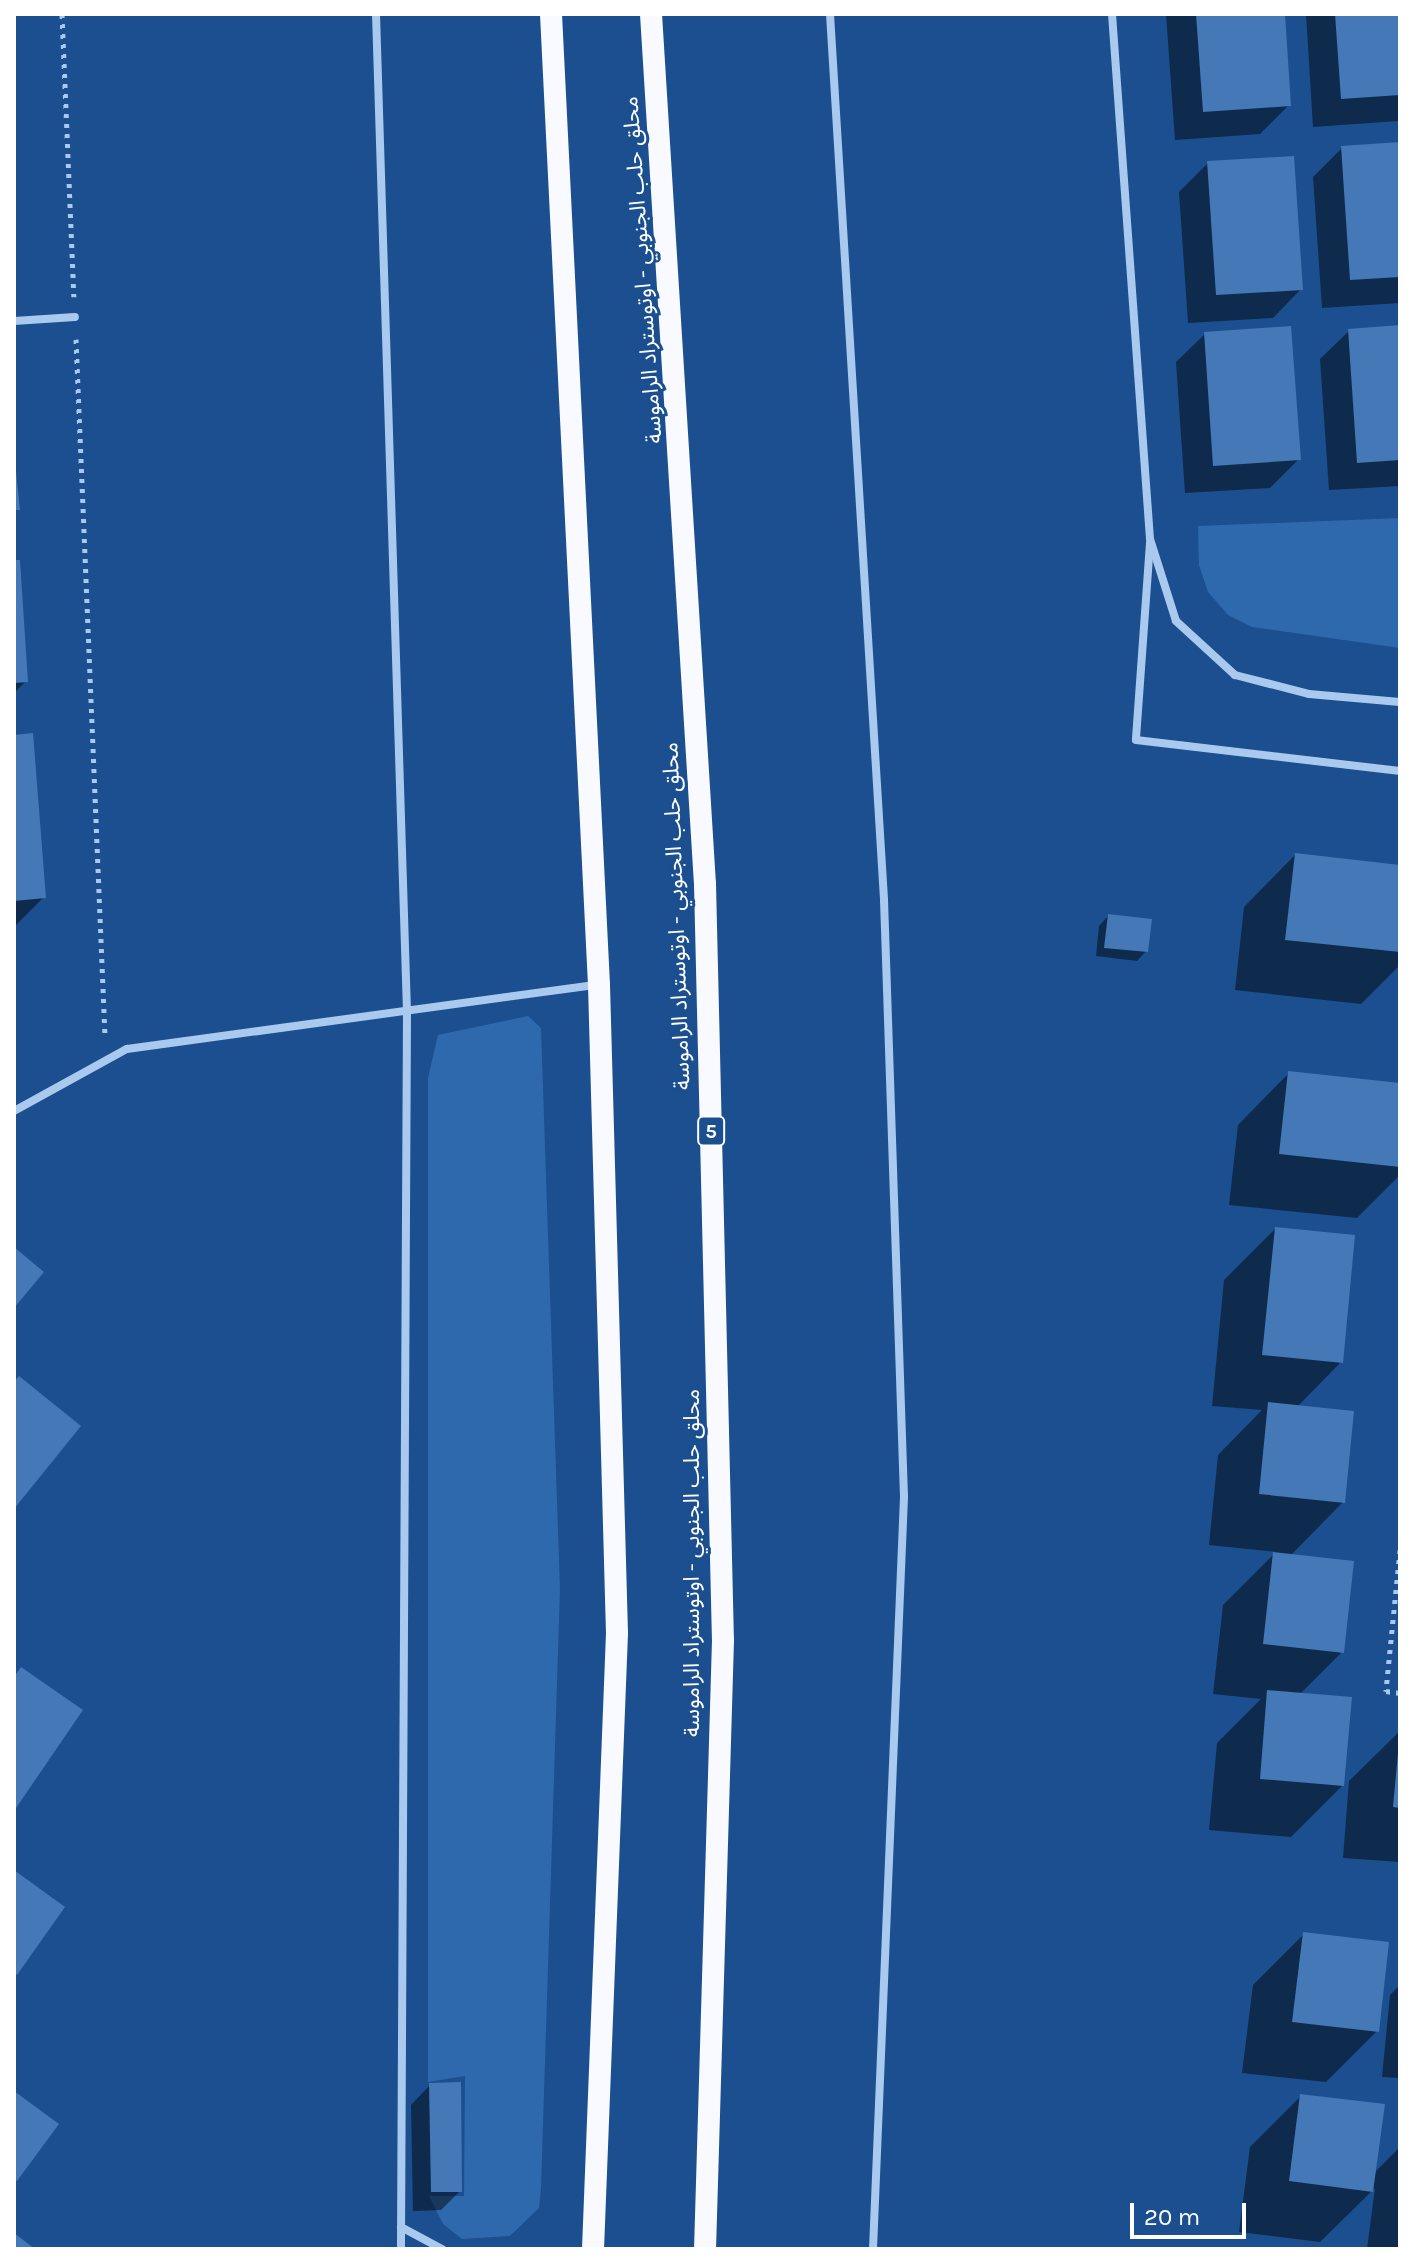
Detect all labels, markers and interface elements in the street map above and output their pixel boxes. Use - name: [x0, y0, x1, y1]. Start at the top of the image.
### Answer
- street label: محلق حلب الجنوبي - اوتوستراد الراموسة: [618, 96, 668, 444]
- street label: محلق حلب الجنوبي - اوتوستراد الراموسة: [658, 742, 696, 1090]
- road number: 5: [697, 1115, 725, 1147]
- street label: محلق حلب الجنوبي - اوتوستراد الراموسة: [680, 1389, 706, 1737]
- scale bar: [1134, 2187, 1250, 2237]
- text: 20 m: [1144, 2203, 1200, 2231]

